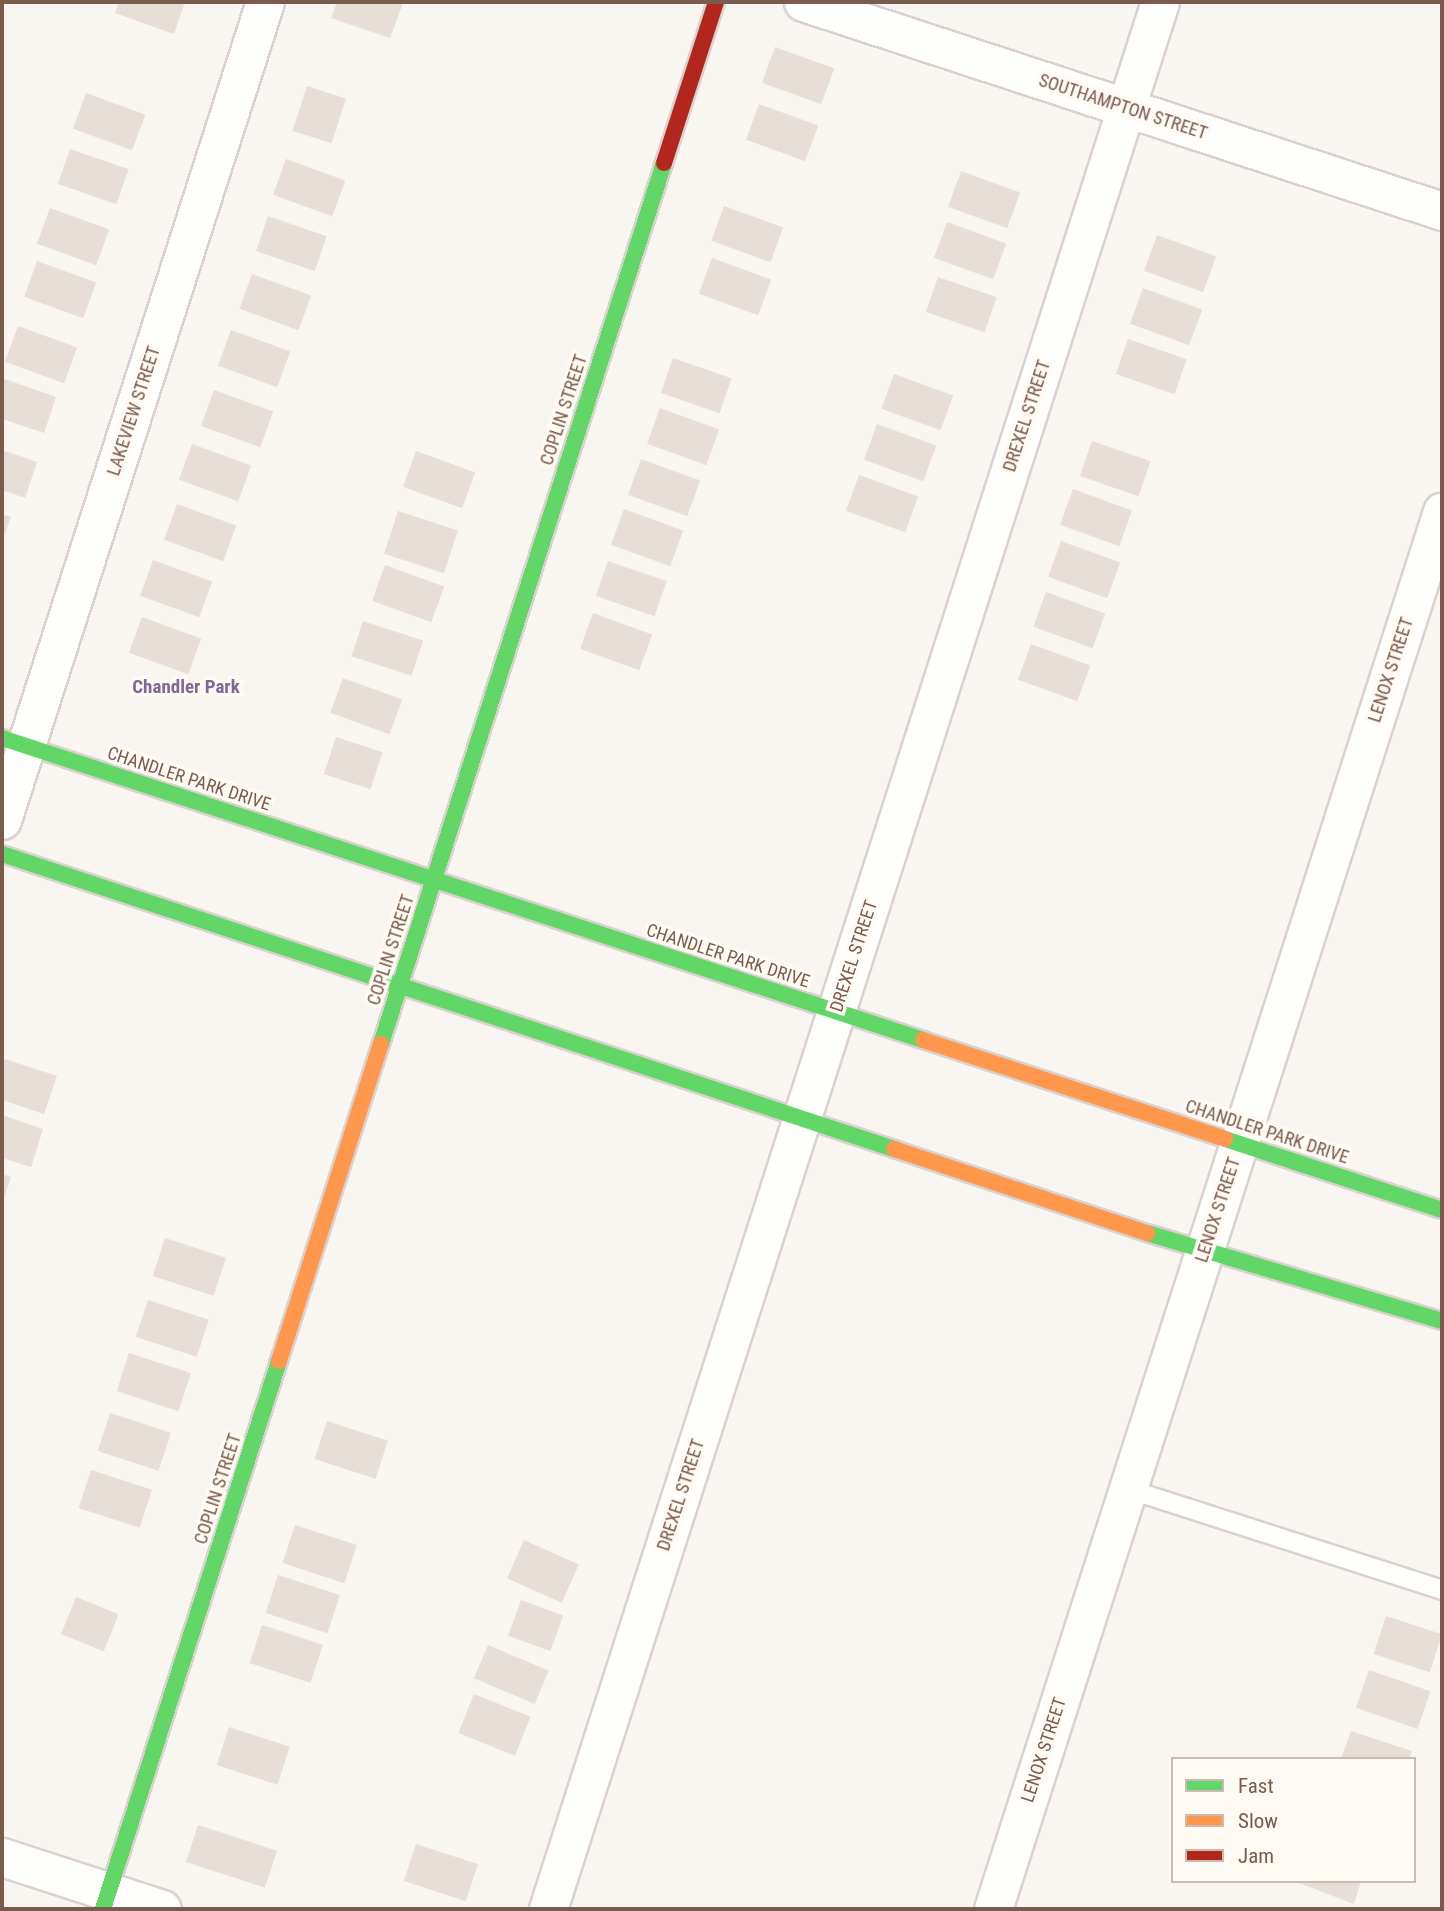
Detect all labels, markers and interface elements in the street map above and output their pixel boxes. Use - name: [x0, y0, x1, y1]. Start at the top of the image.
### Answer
- street label: SOUTHAMPTON STREET: [1036, 70, 1210, 144]
- street label: LAKEVIEW STREET: [103, 343, 165, 479]
- street label: COPLIN STREET: [536, 352, 592, 468]
- street label: DREXEL STREET: [999, 357, 1055, 475]
- street label: LENOX STREET: [1364, 615, 1418, 725]
- district label: Chandler Park: [132, 676, 240, 698]
- street label: CHANDLER PARK DRIVE: [105, 742, 273, 816]
- street label: COPLIN STREET: [363, 892, 419, 1008]
- street label: DREXEL STREET: [826, 897, 882, 1015]
- street label: CHANDLER PARK DRIVE: [644, 919, 812, 993]
- street label: CHANDLER PARK DRIVE: [1183, 1095, 1351, 1169]
- street label: LENOX STREET: [1191, 1155, 1245, 1265]
- street label: COPLIN STREET: [190, 1431, 246, 1547]
- street label: DREXEL STREET: [653, 1436, 709, 1554]
- street label: LENOX STREET: [1017, 1695, 1071, 1805]
- legend: [1171, 1757, 1416, 1883]
- text: Fast: [1238, 1774, 1274, 1798]
- text: Slow: [1238, 1809, 1278, 1833]
- text: Jam: [1238, 1844, 1274, 1868]

